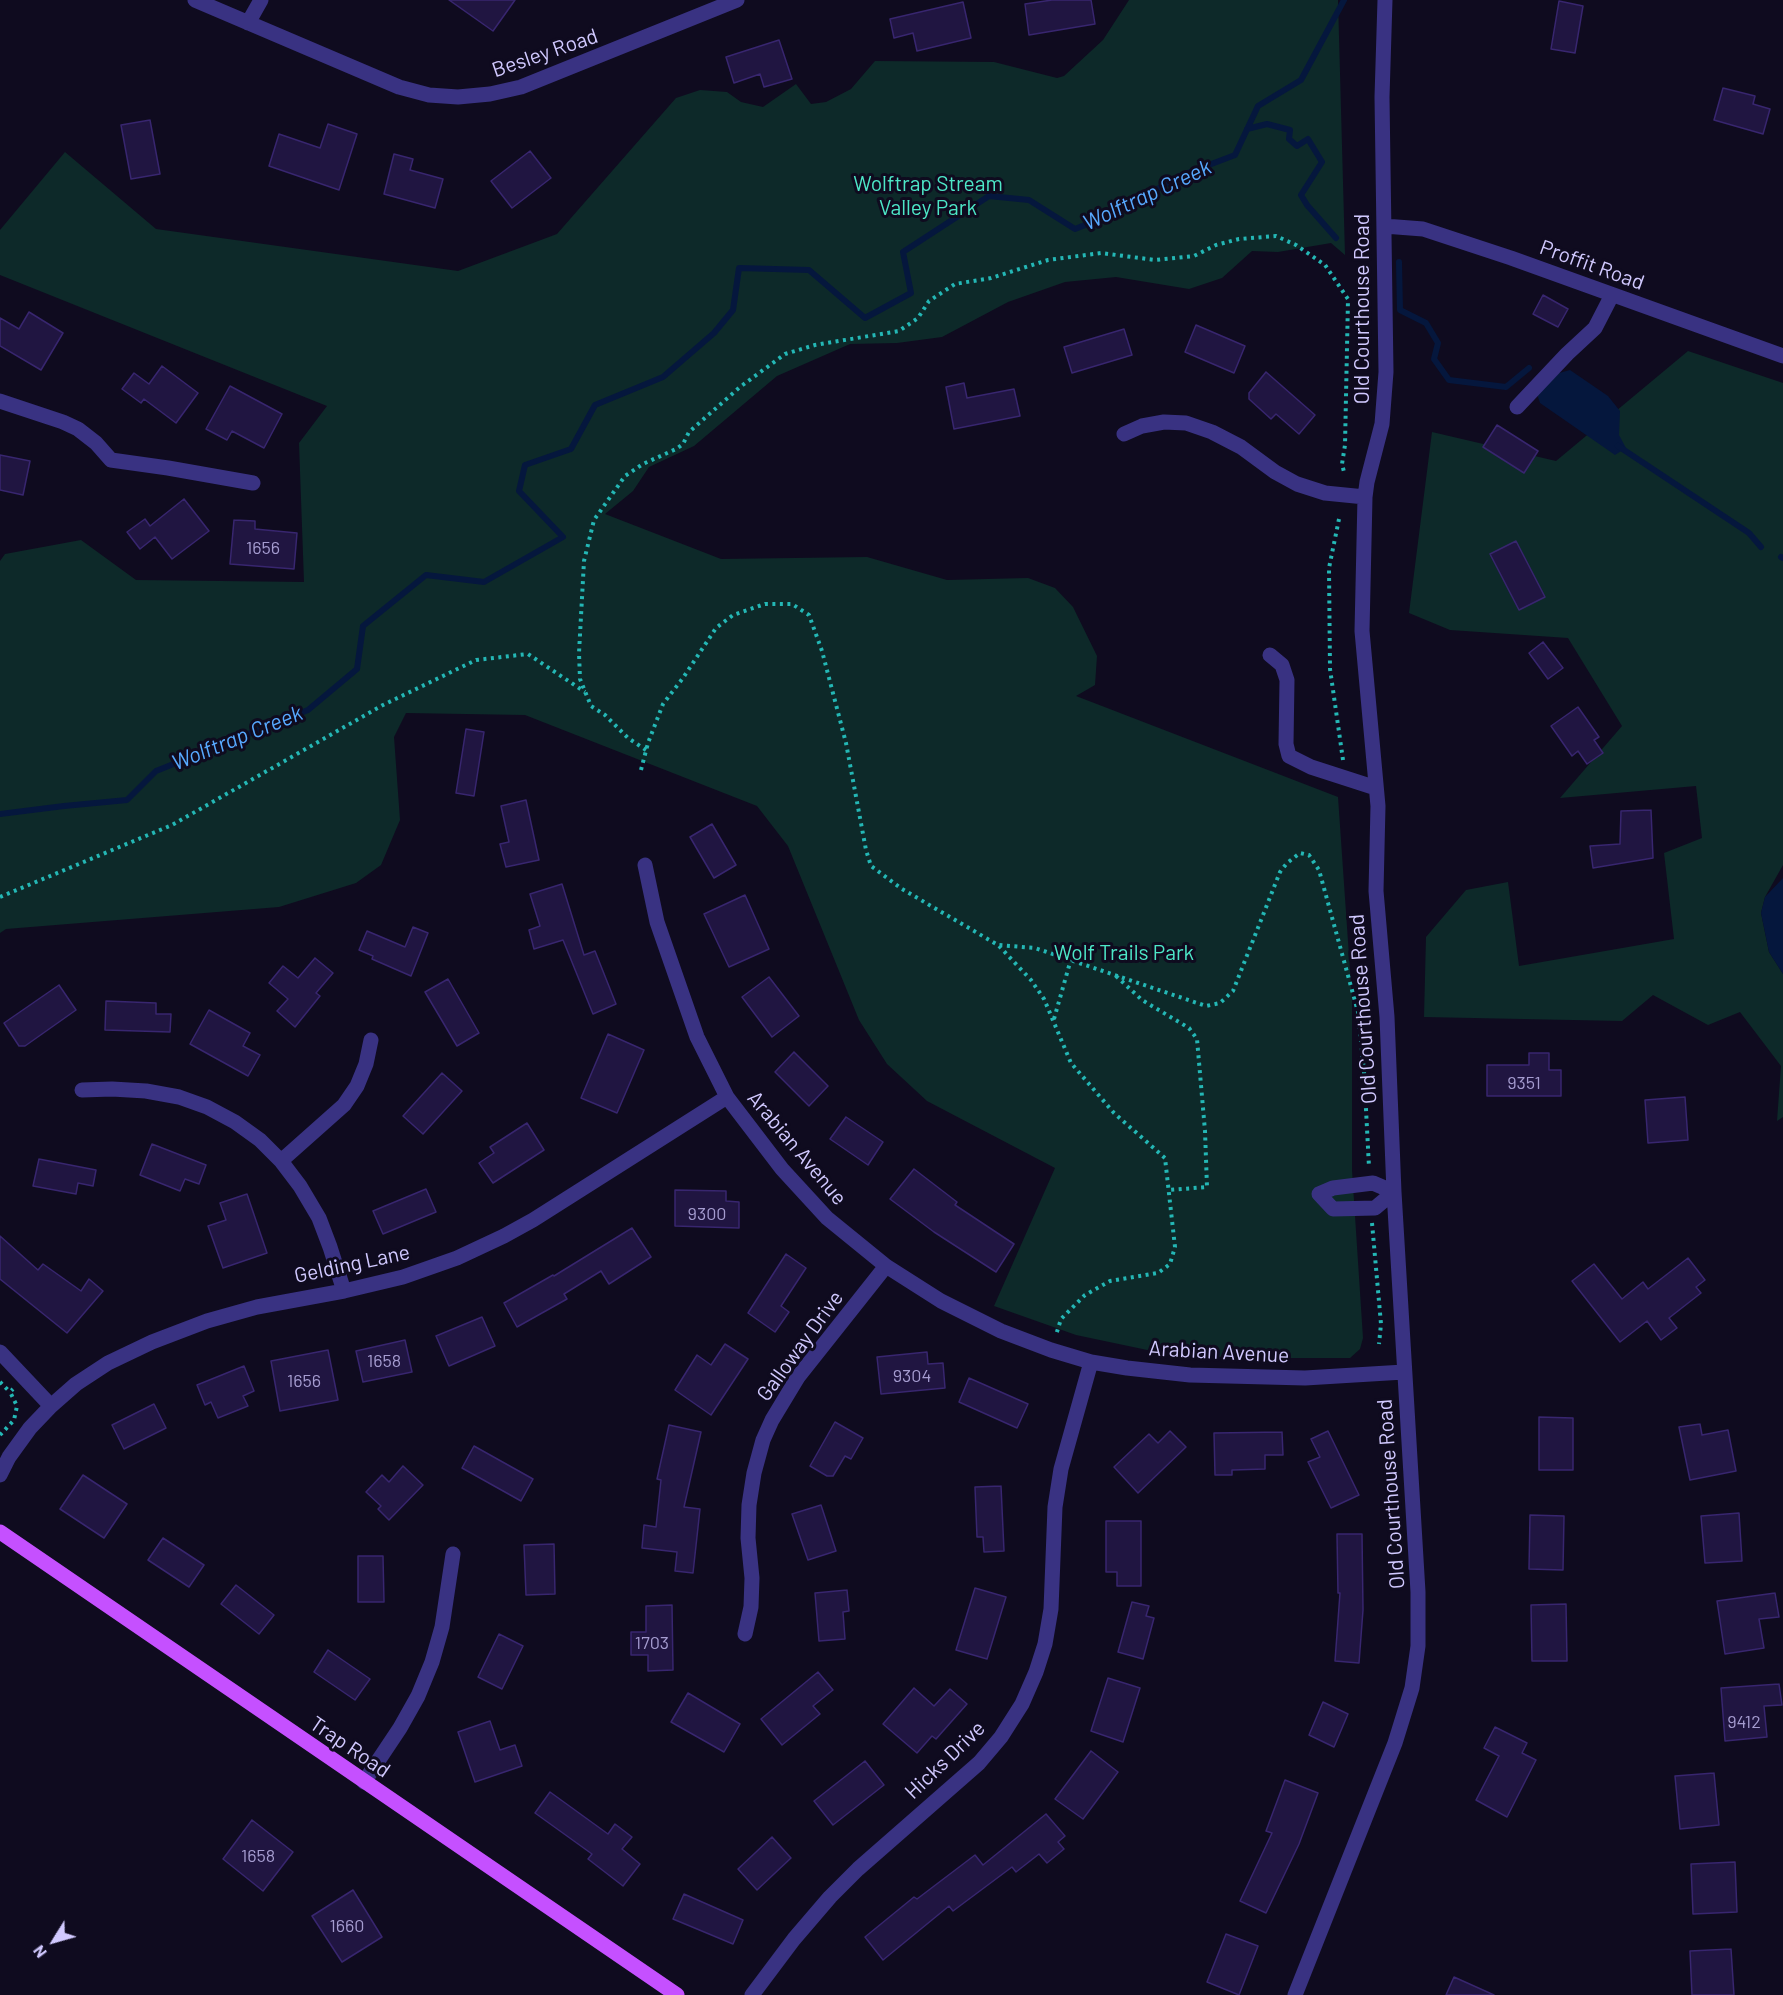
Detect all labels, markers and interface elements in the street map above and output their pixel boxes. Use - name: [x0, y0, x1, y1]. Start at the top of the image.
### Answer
- street label: Besley Road: [489, 23, 601, 83]
- water label: Wolftrap Creek: [1079, 154, 1215, 236]
- park label: Wolftrap Stream Valley Park: [853, 171, 1003, 221]
- street label: Old Courthouse Road: [1349, 214, 1375, 404]
- street label: Proffit Road: [1536, 234, 1648, 296]
- house number: 1656: [246, 537, 280, 559]
- water label: Wolftrap Creek: [168, 700, 306, 776]
- street label: Old Courthouse Road: [1344, 913, 1382, 1105]
- park label: Wolf Trails Park: [1054, 940, 1194, 966]
- house number: 9351: [1507, 1072, 1541, 1094]
- street label: Arabian Avenue: [742, 1086, 852, 1210]
- house number: 9300: [688, 1203, 726, 1225]
- street label: Gelding Lane: [292, 1239, 412, 1289]
- street label: Galloway Drive: [752, 1286, 848, 1406]
- street label: Arabian Avenue: [1148, 1336, 1290, 1368]
- house number: 1658: [367, 1350, 401, 1372]
- house number: 9304: [893, 1365, 931, 1387]
- house number: 1656: [287, 1370, 321, 1392]
- street label: Old Courthouse Road: [1372, 1398, 1410, 1590]
- house number: 1703: [635, 1632, 669, 1654]
- street label: Trap Road: [305, 1711, 395, 1783]
- house number: 9412: [1727, 1711, 1761, 1733]
- street label: Hicks Drive: [900, 1716, 990, 1804]
- house number: 1658: [241, 1845, 275, 1867]
- north arrow: [24, 1911, 84, 1971]
- house number: 1660: [329, 1915, 365, 1937]
- text: N: [28, 1942, 50, 1962]

